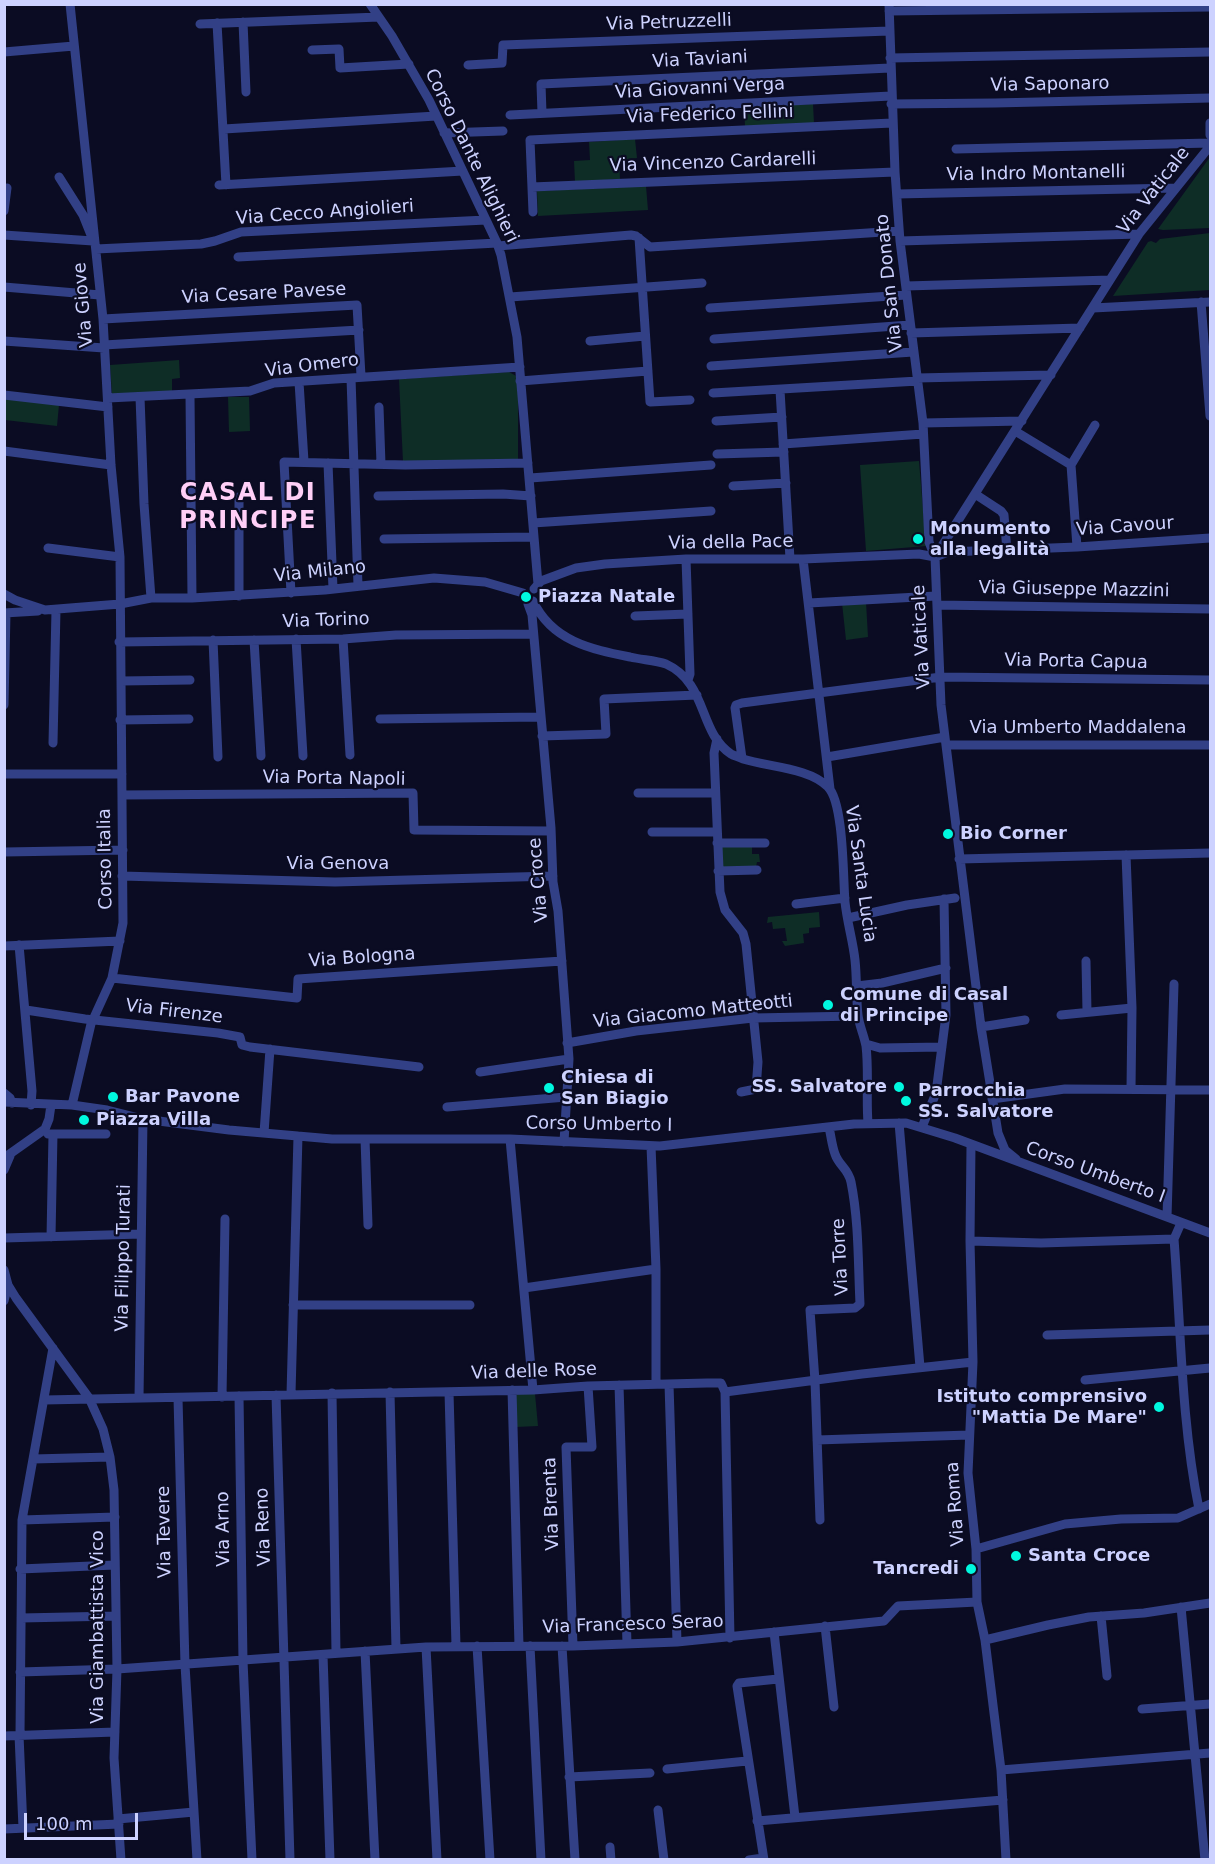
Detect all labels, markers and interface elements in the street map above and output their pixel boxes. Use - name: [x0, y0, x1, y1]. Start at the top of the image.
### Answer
- street label: Via Petruzzelli: [606, 10, 732, 36]
- street label: Via Taviani: [652, 47, 748, 73]
- street label: Corso Dante Alighieri: [419, 65, 523, 247]
- street label: Via Saponaro: [990, 73, 1110, 97]
- street label: Via Giovanni Verga: [614, 74, 786, 104]
- street label: Via Federico Fellini: [626, 101, 794, 129]
- street label: Via Vaticale: [1113, 143, 1195, 239]
- street label: Via Vincenzo Cardarelli: [609, 149, 817, 177]
- street label: Via Indro Montanelli: [946, 162, 1126, 186]
- street label: Via Cecco Angiolieri: [235, 196, 415, 230]
- street label: Via San Donato: [872, 213, 908, 353]
- street label: Via Giove: [70, 262, 98, 348]
- street label: Via Cesare Pavese: [181, 279, 347, 309]
- street label: Via Omero: [264, 350, 360, 382]
- district label: CASAL DI PRINCIPE: [179, 480, 317, 536]
- street label: Via Cavour: [1075, 513, 1175, 541]
- place label: Monumento alla legalità: [930, 518, 1051, 560]
- street label: Via della Pace: [668, 531, 794, 555]
- marker: Monumento alla legalità: [911, 532, 925, 546]
- street label: Via Milano: [273, 556, 367, 588]
- street label: Via Giuseppe Mazzini: [978, 578, 1170, 602]
- street label: Via Vaticale: [908, 584, 936, 690]
- place label: Piazza Natale: [538, 586, 675, 608]
- marker: Piazza Natale: [519, 590, 533, 604]
- street label: Via Torino: [282, 609, 370, 633]
- street label: Via Porta Capua: [1004, 650, 1148, 674]
- street label: Via Umberto Maddalena: [969, 717, 1187, 739]
- street label: Via Porta Napoli: [262, 767, 406, 791]
- street label: Via Santa Lucia: [840, 804, 880, 944]
- street label: Corso Italia: [94, 808, 118, 910]
- place label: Bio Corner: [960, 823, 1067, 845]
- marker: Bio Corner: [941, 827, 955, 841]
- street label: Via Croce: [525, 837, 553, 923]
- street label: Via Genova: [287, 853, 389, 875]
- street label: Via Bologna: [308, 943, 416, 973]
- place label: Comune di Casal di Principe: [840, 984, 1008, 1026]
- street label: Via Giacomo Matteotti: [592, 991, 794, 1033]
- street label: Via Firenze: [124, 995, 224, 1029]
- marker: Comune di Casal di Principe: [821, 998, 835, 1012]
- place label: Chiesa di San Biagio: [561, 1067, 669, 1110]
- place label: SS. Salvatore: [752, 1076, 887, 1098]
- marker: SS. Salvatore: [892, 1080, 906, 1094]
- place label: Parrocchia SS. Salvatore: [918, 1080, 1053, 1122]
- marker: Chiesa di San Biagio: [542, 1081, 556, 1095]
- place label: Bar Pavone: [125, 1086, 240, 1108]
- marker: Bar Pavone: [106, 1090, 120, 1104]
- marker: Parrocchia SS. Salvatore: [899, 1094, 913, 1108]
- place label: Piazza Villa: [96, 1109, 211, 1131]
- marker: Piazza Villa: [77, 1113, 91, 1127]
- street label: Corso Umberto I: [525, 1113, 673, 1137]
- street label: Corso Umberto I: [1022, 1138, 1168, 1208]
- street label: Via Filippo Turati: [112, 1184, 136, 1332]
- street label: Via Torre: [828, 1218, 854, 1296]
- street label: Via delle Rose: [471, 1359, 597, 1385]
- place label: Istituto comprensivo "Mattia De Mare": [937, 1386, 1147, 1428]
- marker: Istituto comprensivo "Mattia De Mare": [1152, 1400, 1166, 1414]
- street label: Via Brenta: [540, 1457, 564, 1551]
- street label: Via Roma: [942, 1461, 970, 1547]
- street label: Via Tevere: [153, 1486, 177, 1578]
- street label: Via Reno: [252, 1487, 276, 1567]
- street label: Via Arno: [213, 1491, 235, 1567]
- street label: Via Giambattista Vico: [87, 1530, 109, 1724]
- place label: Santa Croce: [1028, 1545, 1150, 1567]
- marker: Santa Croce: [1009, 1549, 1023, 1563]
- place label: Tancredi: [873, 1558, 959, 1580]
- marker: Tancredi: [964, 1562, 978, 1576]
- street label: Via Francesco Serao: [542, 1611, 724, 1639]
- scale bar: [27, 1801, 141, 1839]
- text: 100 m: [35, 1813, 93, 1834]

